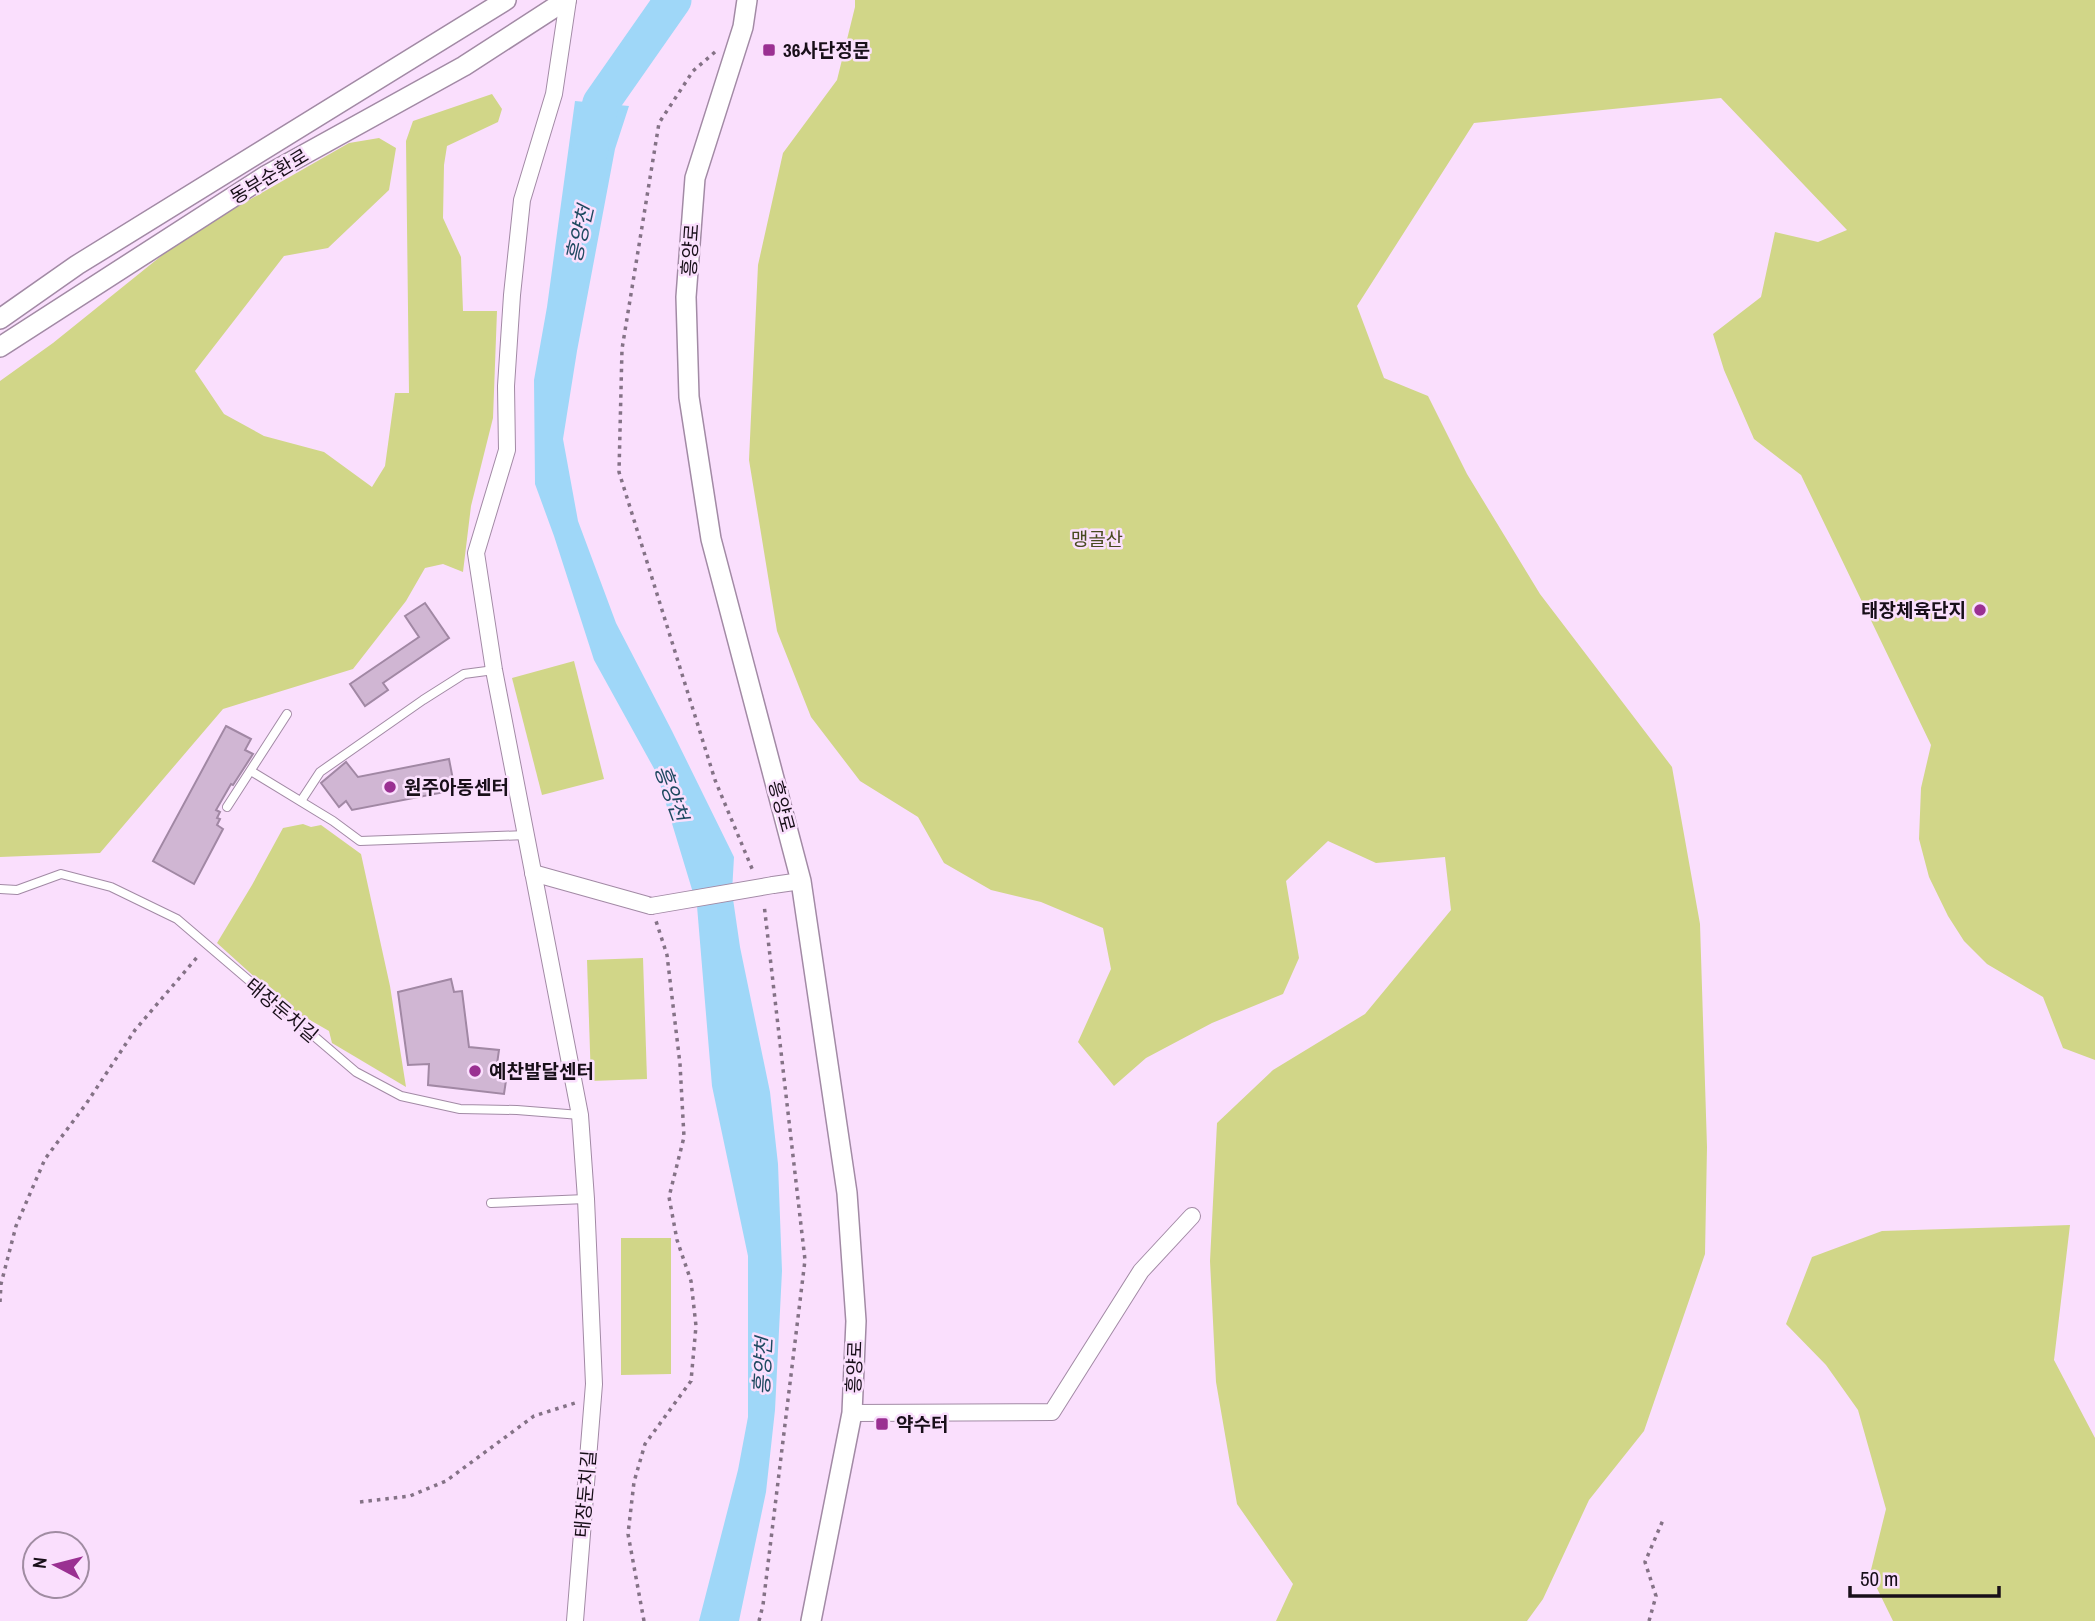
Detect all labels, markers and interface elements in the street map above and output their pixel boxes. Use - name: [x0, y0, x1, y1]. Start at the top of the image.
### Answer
- place label: 36사단정문: [783, 37, 870, 63]
- marker: 36사단정문: [761, 42, 777, 58]
- street label: 동부순환로: [225, 142, 313, 210]
- water label: 흥양천: [559, 200, 601, 265]
- street label: 흥양로: [675, 223, 705, 277]
- park label: 맹골산: [1071, 526, 1123, 552]
- place label: 태장체육단지: [1861, 597, 1966, 623]
- marker: 태장체육단지: [1972, 602, 1988, 618]
- water label: 흥양천: [648, 761, 696, 828]
- place label: 원주아동센터: [404, 774, 509, 800]
- street label: 흥양로: [763, 777, 801, 835]
- marker: 원주아동센터: [382, 779, 398, 795]
- street label: 태장둔치길: [240, 972, 324, 1048]
- place label: 예찬발달센터: [489, 1058, 594, 1084]
- marker: 예찬발달센터: [467, 1063, 483, 1079]
- water label: 흥양천: [747, 1334, 779, 1396]
- street label: 흥양로: [840, 1340, 868, 1394]
- place label: 약수터: [896, 1411, 948, 1437]
- marker: 약수터: [874, 1416, 890, 1432]
- street label: 태장둔치길: [568, 1449, 602, 1539]
- north arrow: [21, 1530, 91, 1600]
- scale bar: [1850, 1554, 1999, 1598]
- text: N: [26, 1556, 53, 1570]
- text: 50 m: [1860, 1564, 1898, 1593]

